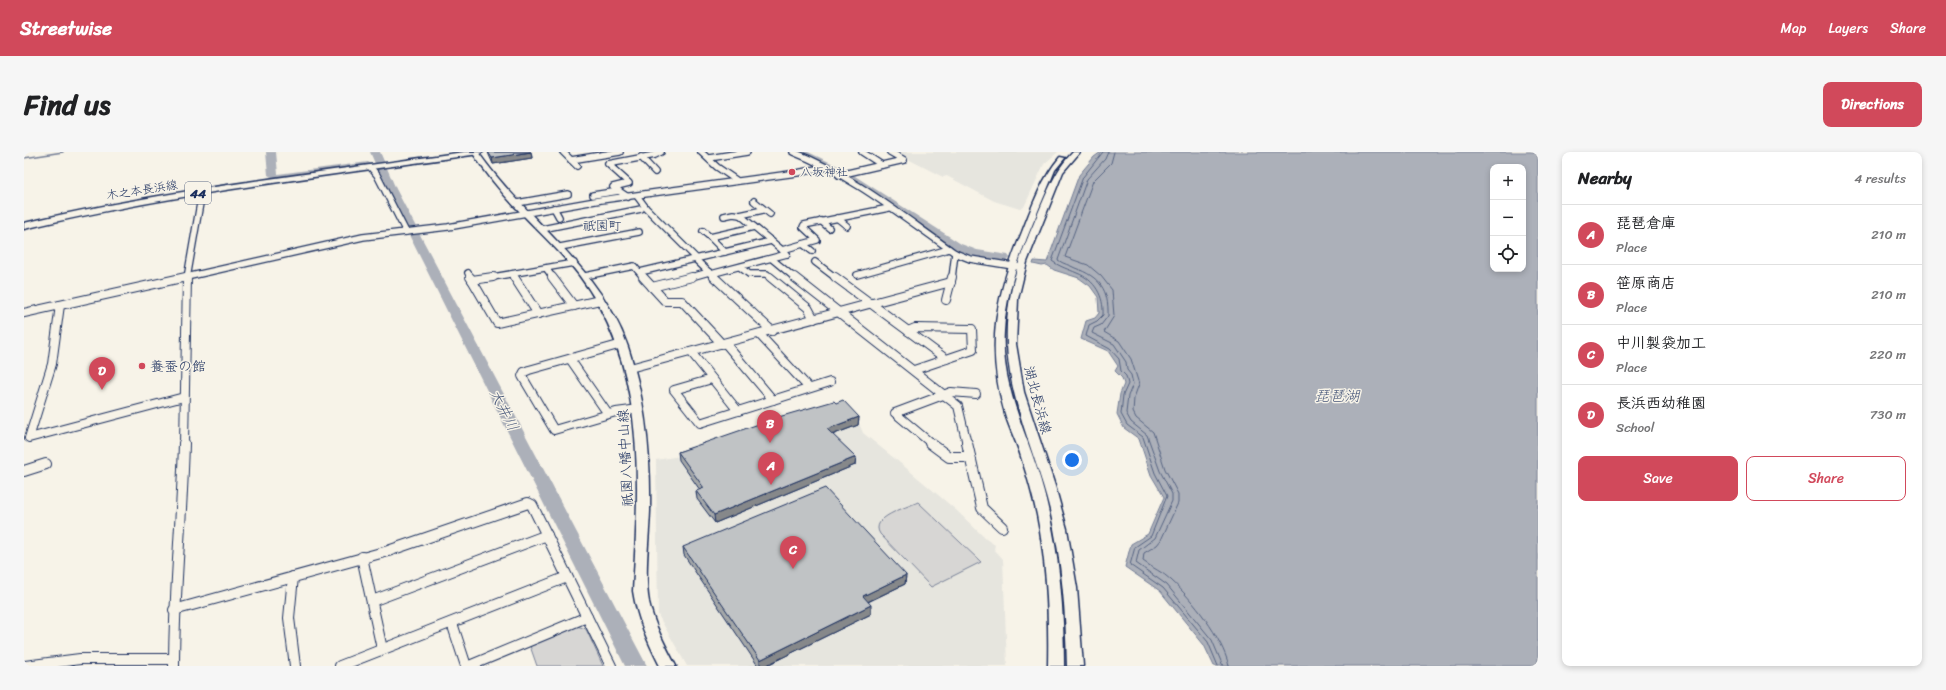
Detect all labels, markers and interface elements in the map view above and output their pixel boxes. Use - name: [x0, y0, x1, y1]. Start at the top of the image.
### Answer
- text: Streetwise: [20, 12, 112, 45]
- text: Map: [1781, 16, 1806, 41]
- text: Layers: [1828, 16, 1868, 41]
- text: Share: [1890, 16, 1926, 41]
- text: Find us: [24, 80, 111, 129]
- button: Directions: [1823, 82, 1922, 127]
- place label: 八坂神社: [800, 161, 848, 183]
- text: Nearby: [1578, 163, 1632, 193]
- map controls: [1490, 164, 1526, 272]
- button: +: [1490, 164, 1526, 200]
- marker: 八坂神社: [787, 167, 797, 177]
- text: 4 results: [1854, 167, 1906, 190]
- street label: 木之本長浜線: [105, 174, 179, 206]
- road number: 44: [185, 182, 211, 204]
- button: −: [1490, 200, 1526, 236]
- text: 琵琶倉庫: [1616, 210, 1676, 236]
- district label: 祇園町: [582, 214, 622, 237]
- text: A: [1587, 223, 1595, 246]
- text: 210 m: [1871, 223, 1906, 246]
- button: locate: [1490, 236, 1526, 272]
- text: Place: [1616, 236, 1647, 259]
- text: 笹原商店: [1616, 270, 1676, 296]
- text: B: [1587, 283, 1595, 306]
- text: 210 m: [1871, 283, 1906, 306]
- text: Place: [1616, 296, 1647, 319]
- text: 中川製袋加工: [1616, 330, 1706, 356]
- text: C: [1587, 343, 1595, 366]
- text: 220 m: [1869, 343, 1906, 366]
- place label: 養蚕の館: [150, 354, 206, 379]
- text: Place: [1616, 356, 1647, 379]
- pin: D: [89, 357, 115, 390]
- marker: 養蚕の館: [137, 361, 147, 371]
- street label: 湖北長浜線: [1016, 363, 1059, 437]
- water label: 琵琶湖: [1314, 383, 1361, 409]
- water label: 大井川: [482, 384, 526, 436]
- text: 長浜西幼稚園: [1616, 390, 1706, 416]
- text: D: [1587, 403, 1595, 426]
- text: 730 m: [1870, 403, 1906, 426]
- street label: 祇園八幡中山線: [610, 408, 641, 508]
- pin: B: [757, 410, 783, 443]
- text: School: [1616, 416, 1654, 439]
- your location: [1062, 450, 1082, 470]
- pin: A: [758, 452, 784, 485]
- button: Save: [1578, 456, 1738, 501]
- button: Share: [1746, 456, 1906, 501]
- pin: C: [780, 536, 806, 569]

